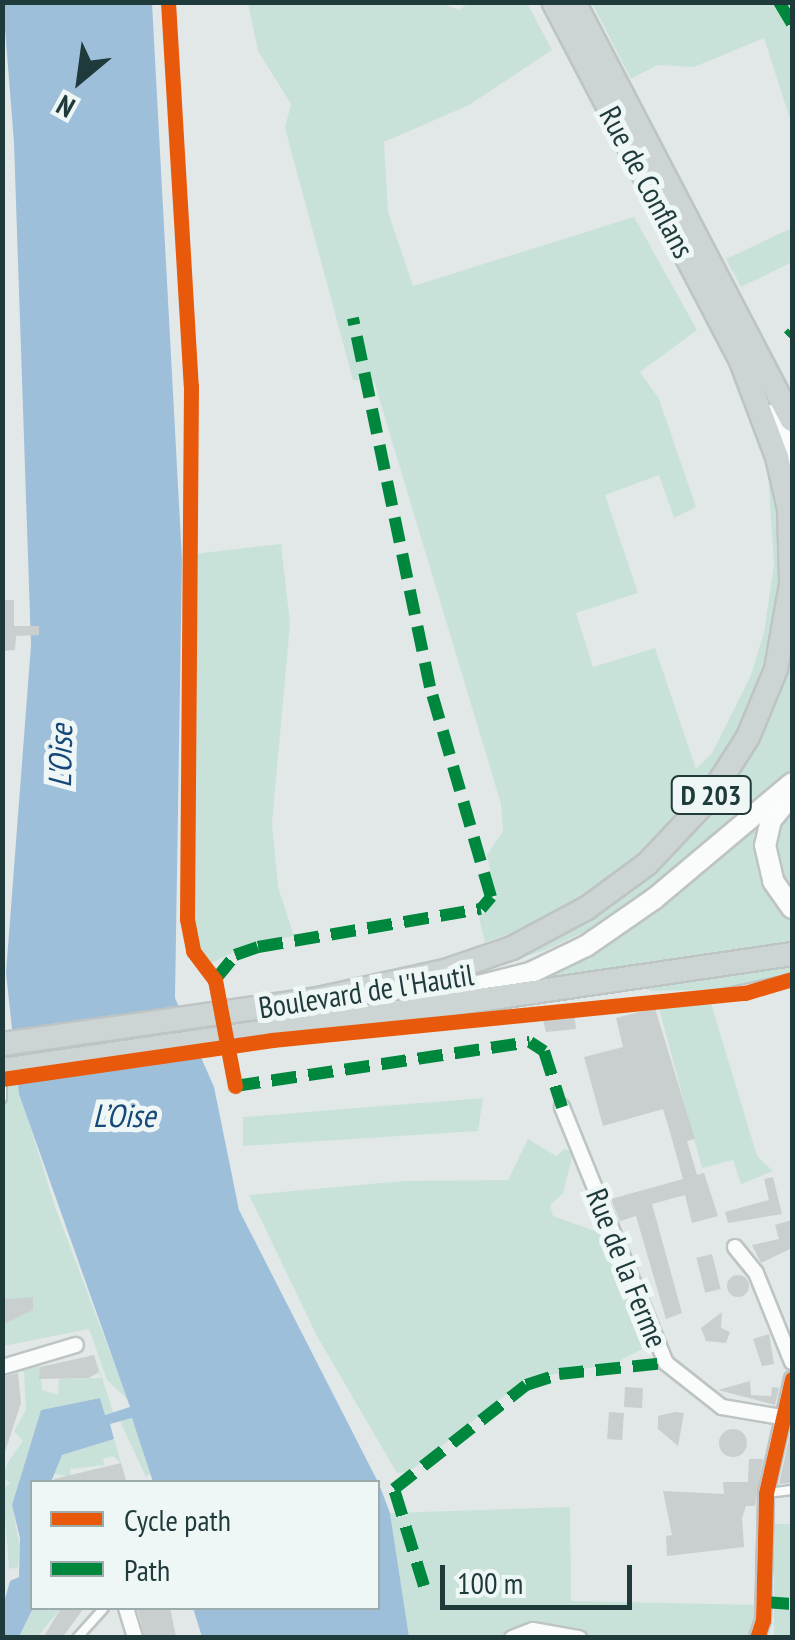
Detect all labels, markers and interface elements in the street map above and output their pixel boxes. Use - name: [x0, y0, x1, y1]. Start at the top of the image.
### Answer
- north arrow: [30, 30, 130, 130]
- text: N: [50, 87, 81, 127]
- street label: Rue de Conflans: [592, 100, 702, 264]
- water label: L'Oise: [40, 724, 80, 788]
- road number: D 203: [668, 772, 754, 818]
- street label: Boulevard de l'Hautil: [256, 956, 476, 1026]
- water label: L’Oise: [93, 1096, 155, 1134]
- street label: Rue de la Ferme: [579, 1183, 675, 1353]
- legend: [30, 1480, 380, 1610]
- text: Cycle path: [124, 1500, 231, 1539]
- scale bar: [445, 1545, 638, 1607]
- text: Path: [124, 1550, 170, 1589]
- text: 100 m: [457, 1563, 523, 1602]

